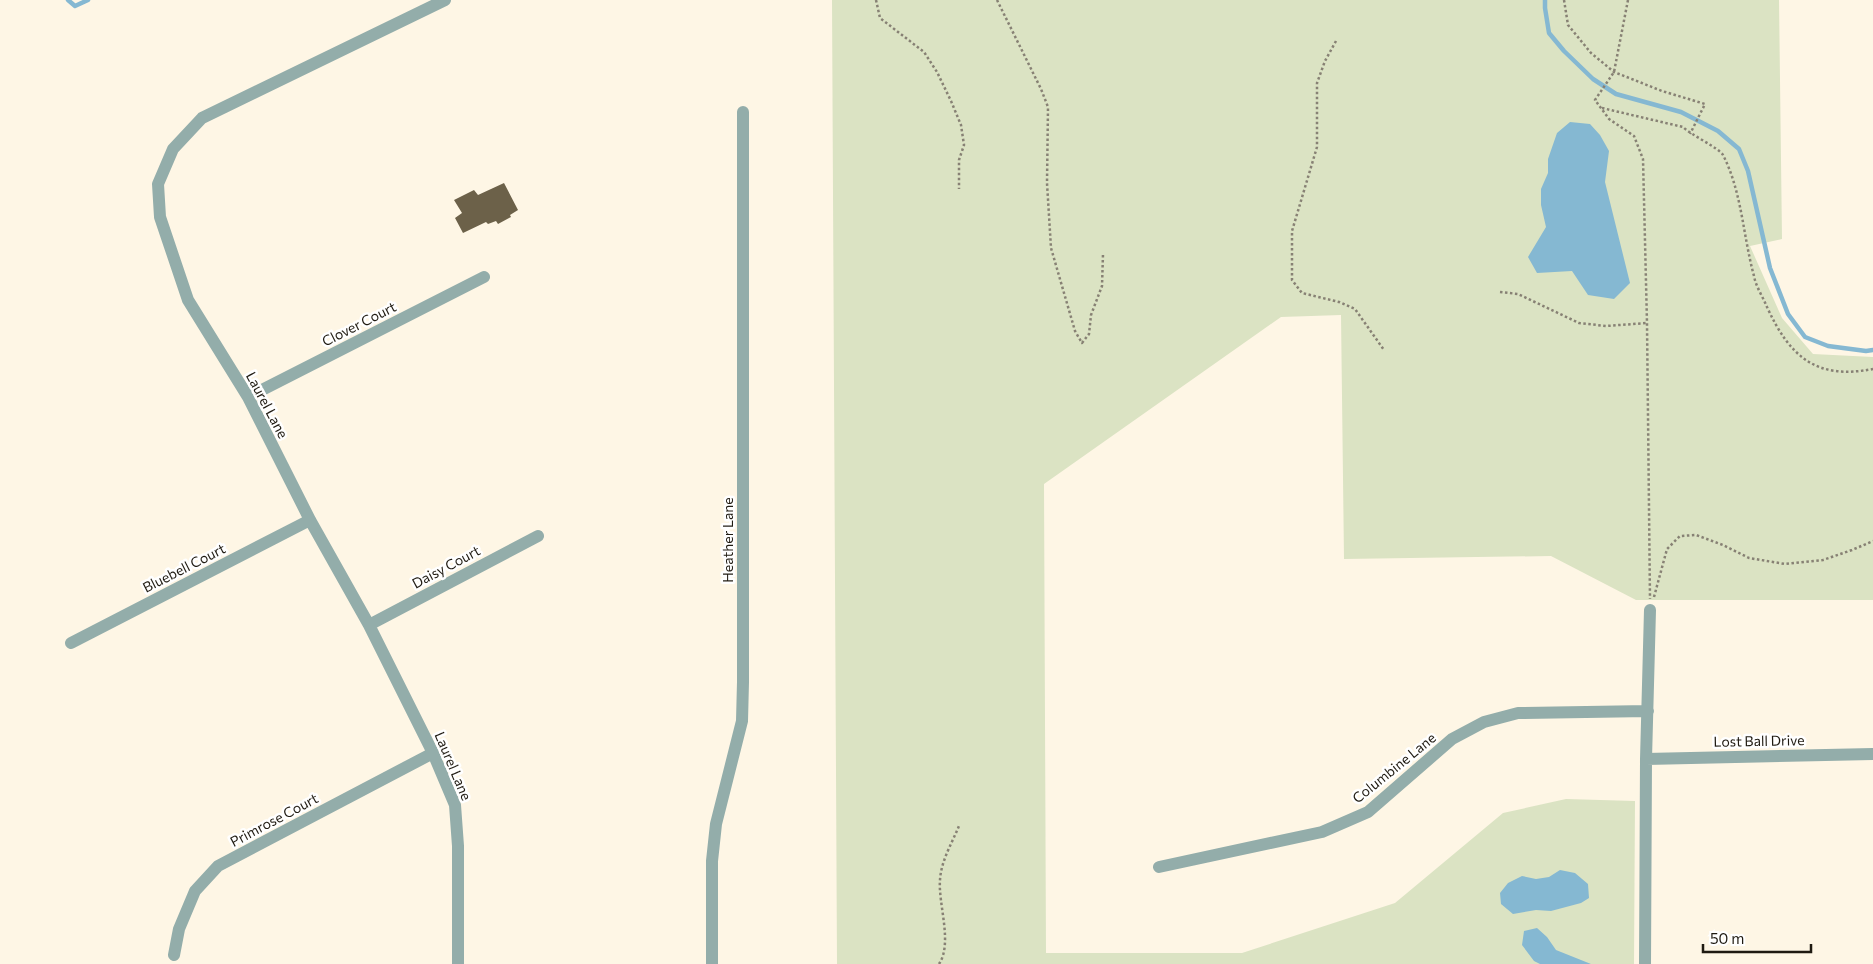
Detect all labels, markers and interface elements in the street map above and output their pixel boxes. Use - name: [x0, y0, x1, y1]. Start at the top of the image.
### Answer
- street label: Clover Court: [319, 297, 399, 350]
- street label: Laurel Lane: [243, 369, 292, 441]
- street label: Heather Lane: [719, 497, 736, 583]
- street label: Bluebell Court: [140, 539, 228, 596]
- street label: Daisy Court: [409, 541, 483, 592]
- street label: Laurel Lane: [431, 729, 476, 803]
- street label: Columbine Lane: [1349, 729, 1439, 806]
- street label: Lost Ball Drive: [1713, 731, 1805, 750]
- street label: Primrose Court: [227, 789, 321, 850]
- scale bar: [1703, 922, 1810, 954]
- text: 50 m: [1710, 929, 1744, 947]

